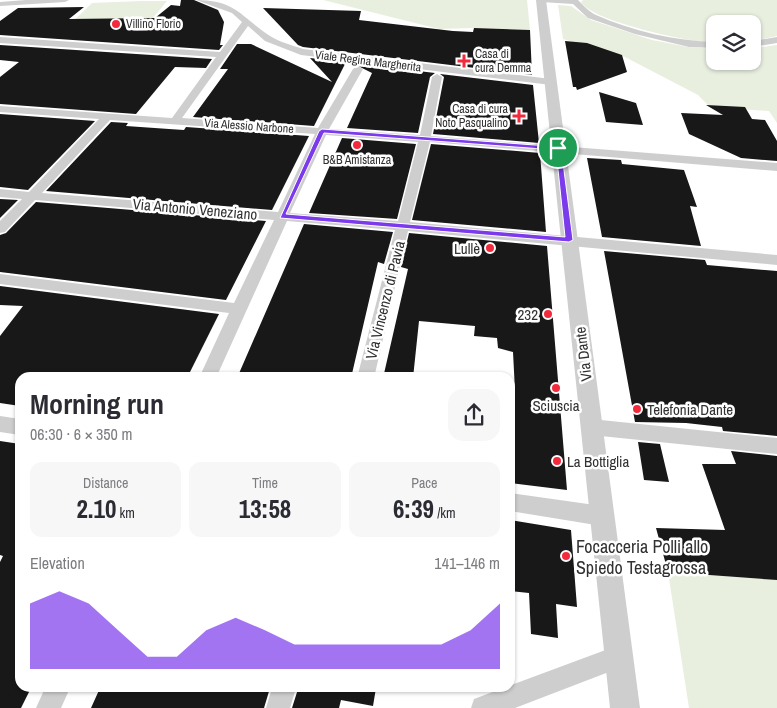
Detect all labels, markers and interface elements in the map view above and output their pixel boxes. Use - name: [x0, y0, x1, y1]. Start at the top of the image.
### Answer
- map controls: [706, 15, 761, 70]
- button: layers: [706, 15, 761, 70]
- place label: Villino Florio: [126, 16, 181, 32]
- marker: Villino Florio: [110, 18, 122, 30]
- place label: Casa di cura Demma: [475, 46, 532, 76]
- street label: Viale Regina Margherita: [314, 47, 423, 76]
- marker: Casa di cura Demma: [457, 54, 471, 68]
- place label: Casa di cura Noto Pasqualino: [435, 101, 509, 131]
- marker: Casa di cura Noto Pasqualino: [512, 109, 526, 123]
- street label: Via Alessio Narbone: [204, 115, 294, 137]
- pin: [537, 127, 579, 169]
- icon: arrive: [544, 134, 572, 162]
- marker: B&B Amistanza: [351, 139, 363, 151]
- place label: B&B Amistanza: [323, 152, 392, 168]
- street label: Via Antonio Veneziano: [132, 193, 258, 225]
- street label: Via Vincenzo di Pavia: [360, 238, 410, 361]
- place label: Lullè: [454, 238, 480, 259]
- marker: Lullè: [484, 242, 496, 254]
- place label: 232: [517, 304, 538, 325]
- marker: 232: [542, 308, 554, 320]
- street label: Via Dante: [569, 326, 597, 382]
- marker: Sciuscia: [550, 382, 562, 394]
- text: Morning run: [30, 385, 164, 423]
- button: share: [448, 389, 500, 441]
- place label: Sciuscia: [532, 395, 580, 416]
- place label: Telefonia Dante: [647, 399, 733, 420]
- marker: Telefonia Dante: [631, 403, 643, 415]
- text: 06:30 · 6 × 350 m: [30, 423, 133, 445]
- place label: La Bottiglia: [567, 451, 629, 472]
- marker: La Bottiglia: [551, 455, 563, 467]
- text: Distance: [83, 474, 128, 492]
- text: Time: [252, 474, 278, 492]
- text: Pace: [411, 474, 437, 492]
- text: 2.10: [76, 492, 116, 526]
- text: 13:58: [239, 492, 291, 526]
- text: 6:39: [393, 492, 434, 526]
- text: km: [116, 504, 135, 522]
- text: /km: [434, 504, 456, 522]
- place label: Focacceria Polli allo Spiedo Testagrossa: [576, 534, 708, 580]
- marker: Focacceria Polli allo Spiedo Testagrossa: [560, 550, 572, 562]
- text: Elevation: [30, 552, 85, 574]
- text: 141–146 m: [434, 552, 500, 574]

